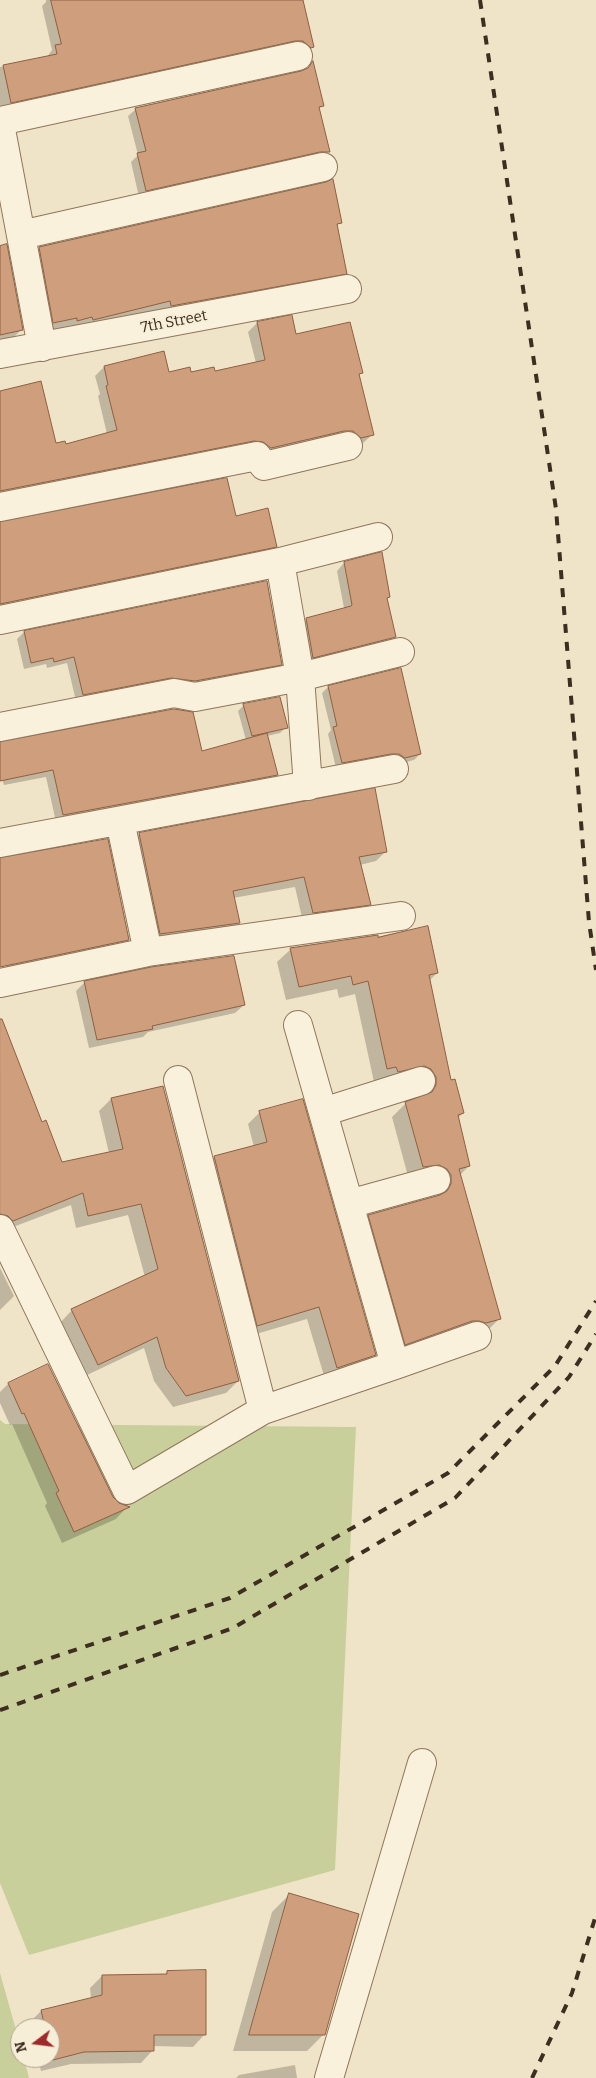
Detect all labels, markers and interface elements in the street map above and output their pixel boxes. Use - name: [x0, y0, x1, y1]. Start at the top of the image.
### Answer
- street label: 7th Street: [139, 307, 209, 337]
- north arrow: [10, 2018, 60, 2068]
- text: N: [11, 2039, 31, 2054]

